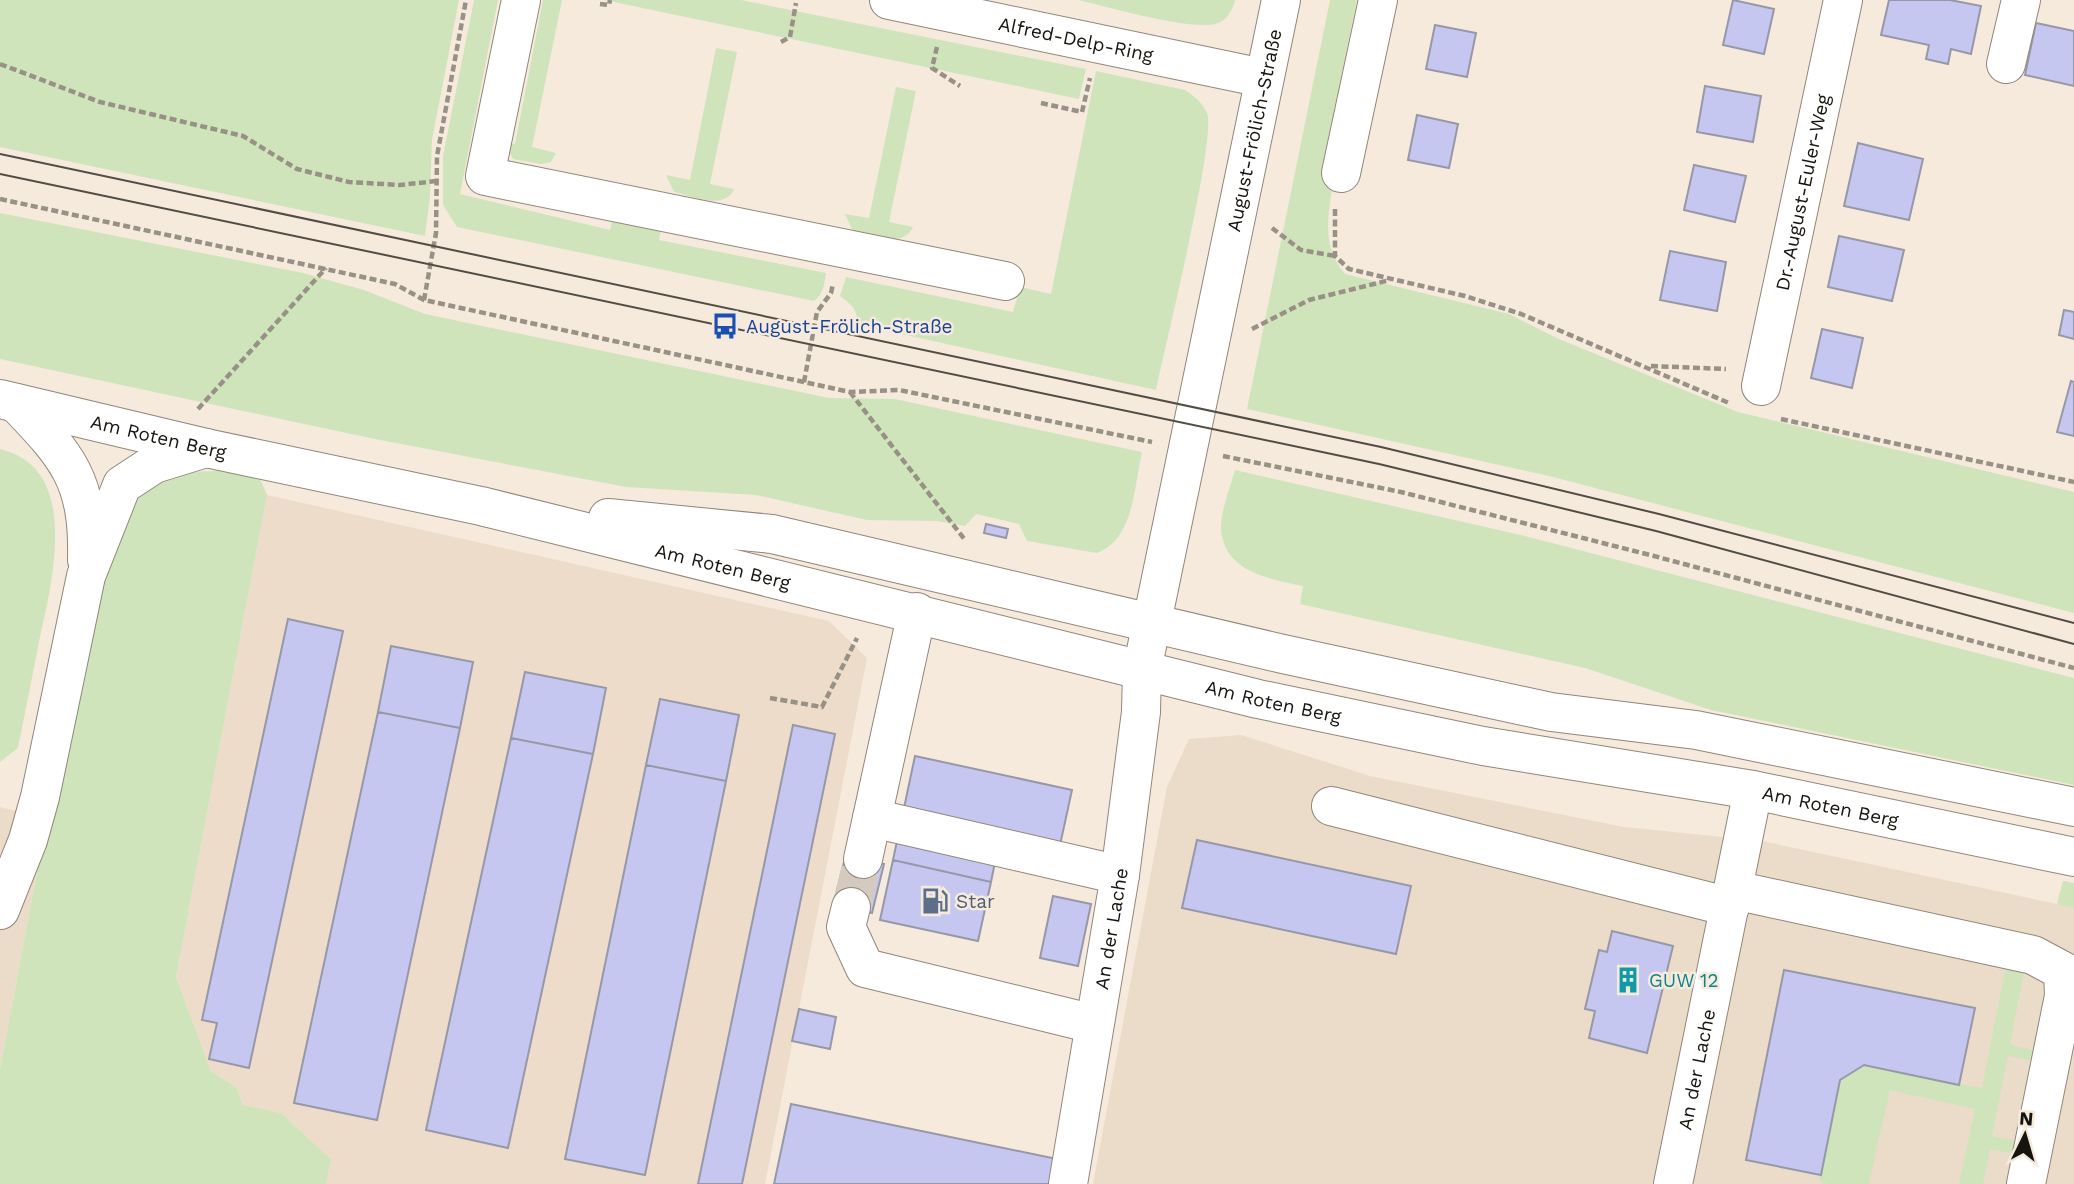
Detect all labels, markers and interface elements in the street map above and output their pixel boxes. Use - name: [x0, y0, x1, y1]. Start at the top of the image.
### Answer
- street label: Alfred-Delp-Ring: [996, 12, 1156, 67]
- street label: August-Frölich-Straße: [1222, 27, 1287, 234]
- street label: Dr.-August-Euler-Weg: [1771, 91, 1835, 293]
- bus stop icon: August-Frölich-Straße: [710, 311, 740, 341]
- place label: August-Frölich-Straße: [746, 315, 953, 338]
- street label: Am Roten Berg: [88, 410, 229, 464]
- street label: Am Roten Berg: [653, 539, 794, 595]
- street label: Am Roten Berg: [1203, 675, 1344, 728]
- street label: Am Roten Berg: [1760, 781, 1901, 832]
- street label: An der Lache: [1090, 866, 1133, 991]
- fuel station icon: Star: [920, 886, 950, 916]
- place label: Star: [956, 890, 995, 913]
- building icon: GUW 12: [1613, 965, 1643, 995]
- place label: GUW 12: [1649, 969, 1719, 992]
- street label: An der Lache: [1673, 1007, 1720, 1132]
- north arrow: [1990, 1100, 2060, 1170]
- text: N: [2018, 1106, 2034, 1131]

